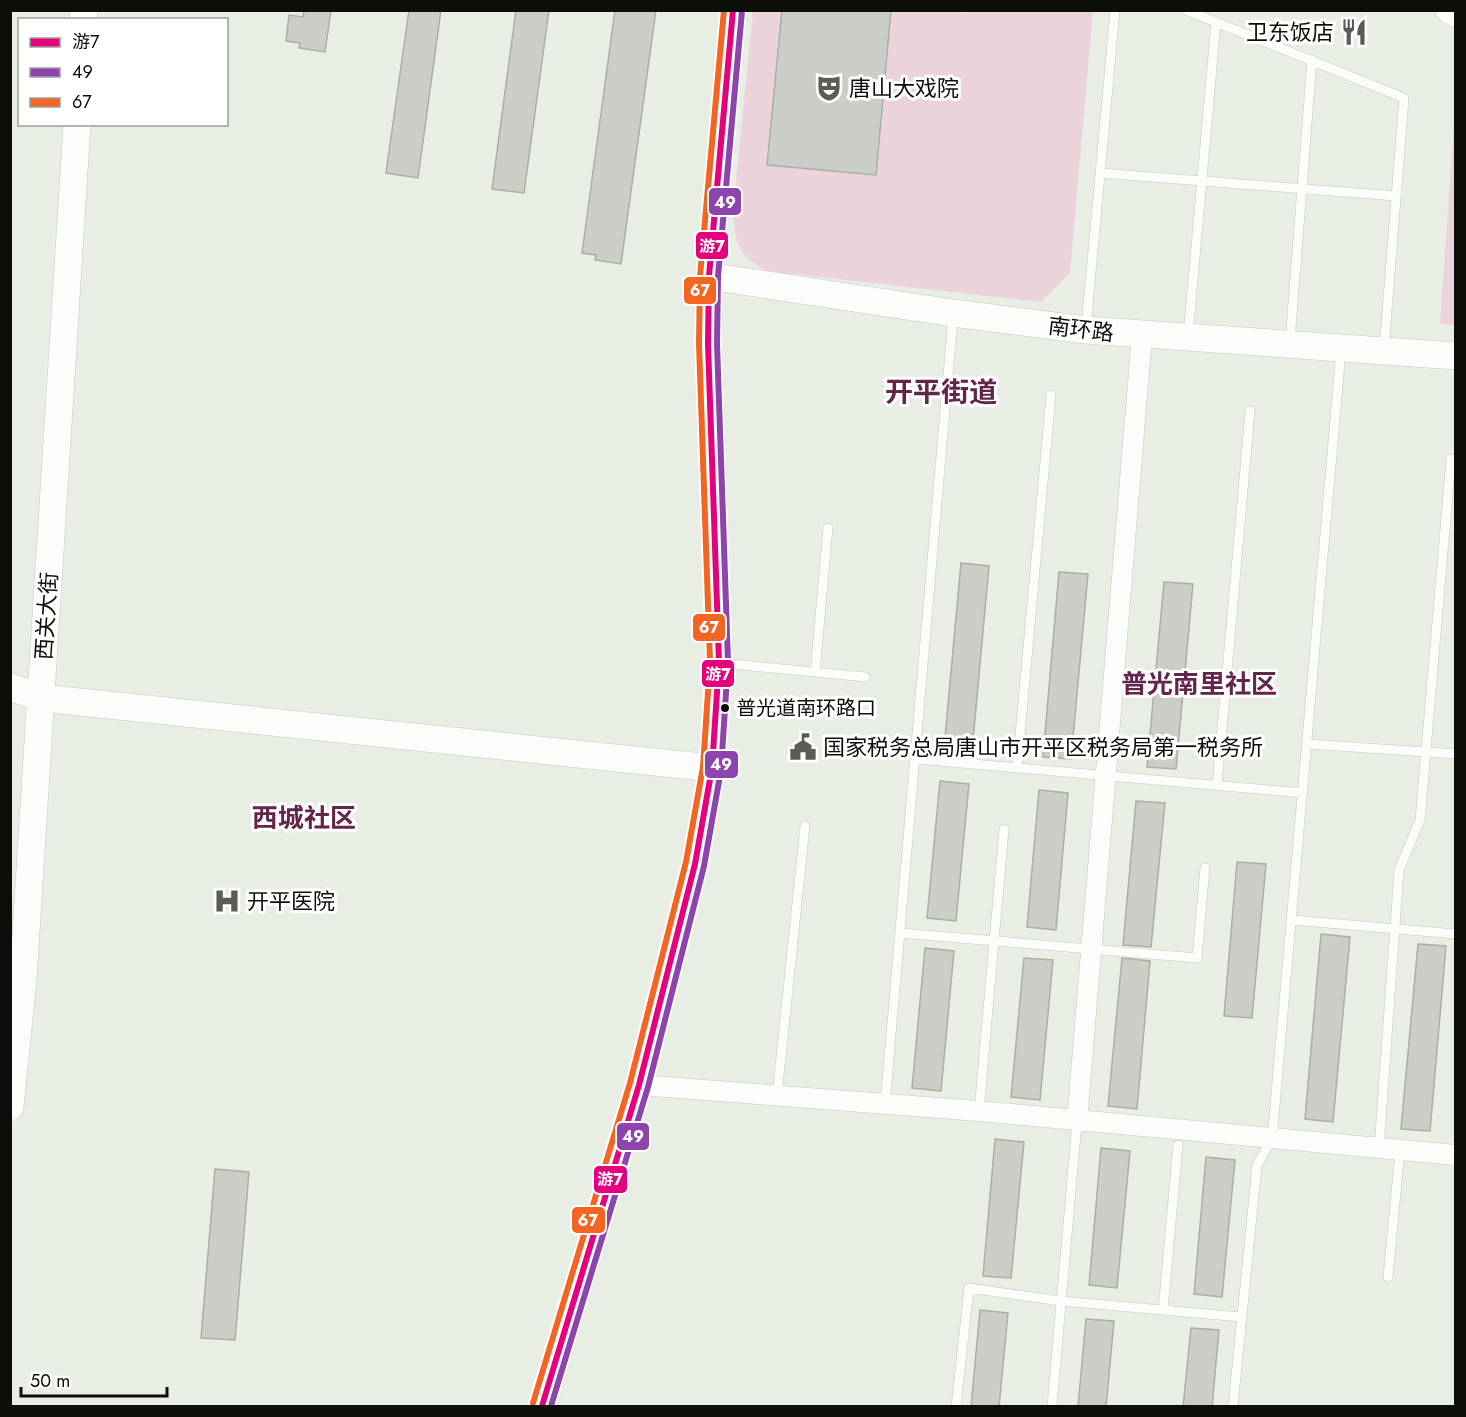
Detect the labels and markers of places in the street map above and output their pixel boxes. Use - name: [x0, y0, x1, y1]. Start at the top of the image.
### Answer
- place label: 卫东饭店: [1246, 16, 1334, 48]
- restaurant icon: 卫东饭店: [1339, 17, 1369, 47]
- place label: 唐山大戏院: [849, 72, 959, 104]
- theatre icon: 唐山大戏院: [814, 73, 844, 103]
- place label: 普光道南环路口: [736, 694, 876, 723]
- marker: 普光道南环路口: [719, 702, 731, 714]
- place label: 国家税务总局唐山市开平区税务局第一税务所: [823, 731, 1263, 763]
- public building icon: 国家税务总局唐山市开平区税务局第一税务所: [788, 732, 818, 762]
- place label: 开平医院: [247, 885, 335, 917]
- hospital icon: 开平医院: [212, 886, 242, 916]

